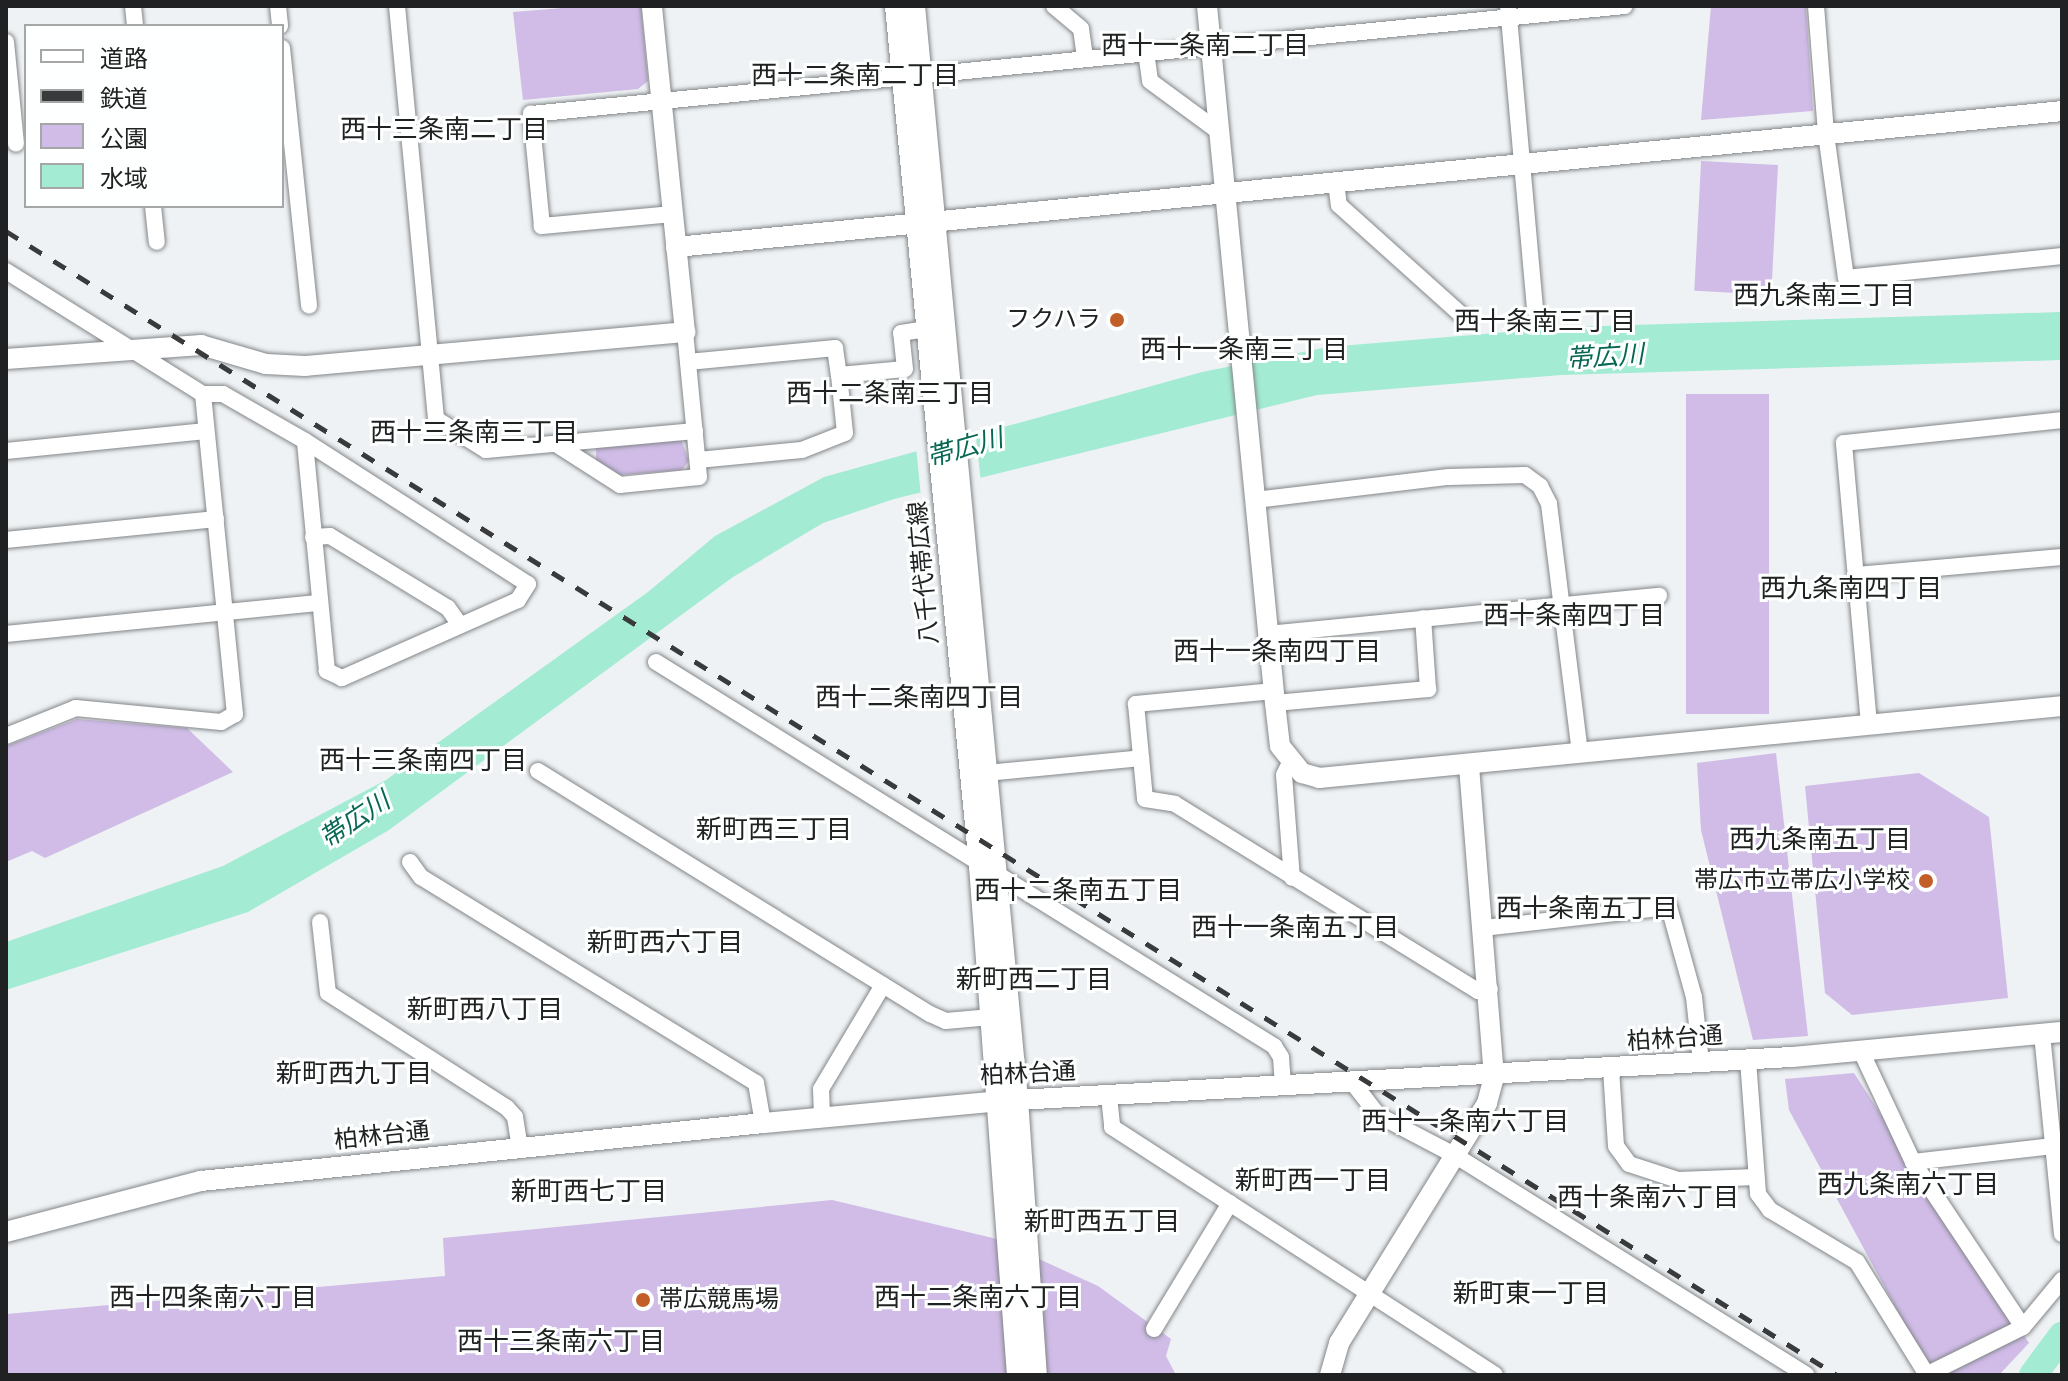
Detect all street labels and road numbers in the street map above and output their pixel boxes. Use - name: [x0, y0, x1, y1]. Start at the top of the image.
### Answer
- street label: 八千代帯広線: [903, 500, 945, 646]
- street label: 柏林台通: [1626, 1021, 1724, 1057]
- street label: 柏林台通: [979, 1057, 1077, 1091]
- street label: 柏林台通: [333, 1117, 431, 1155]

